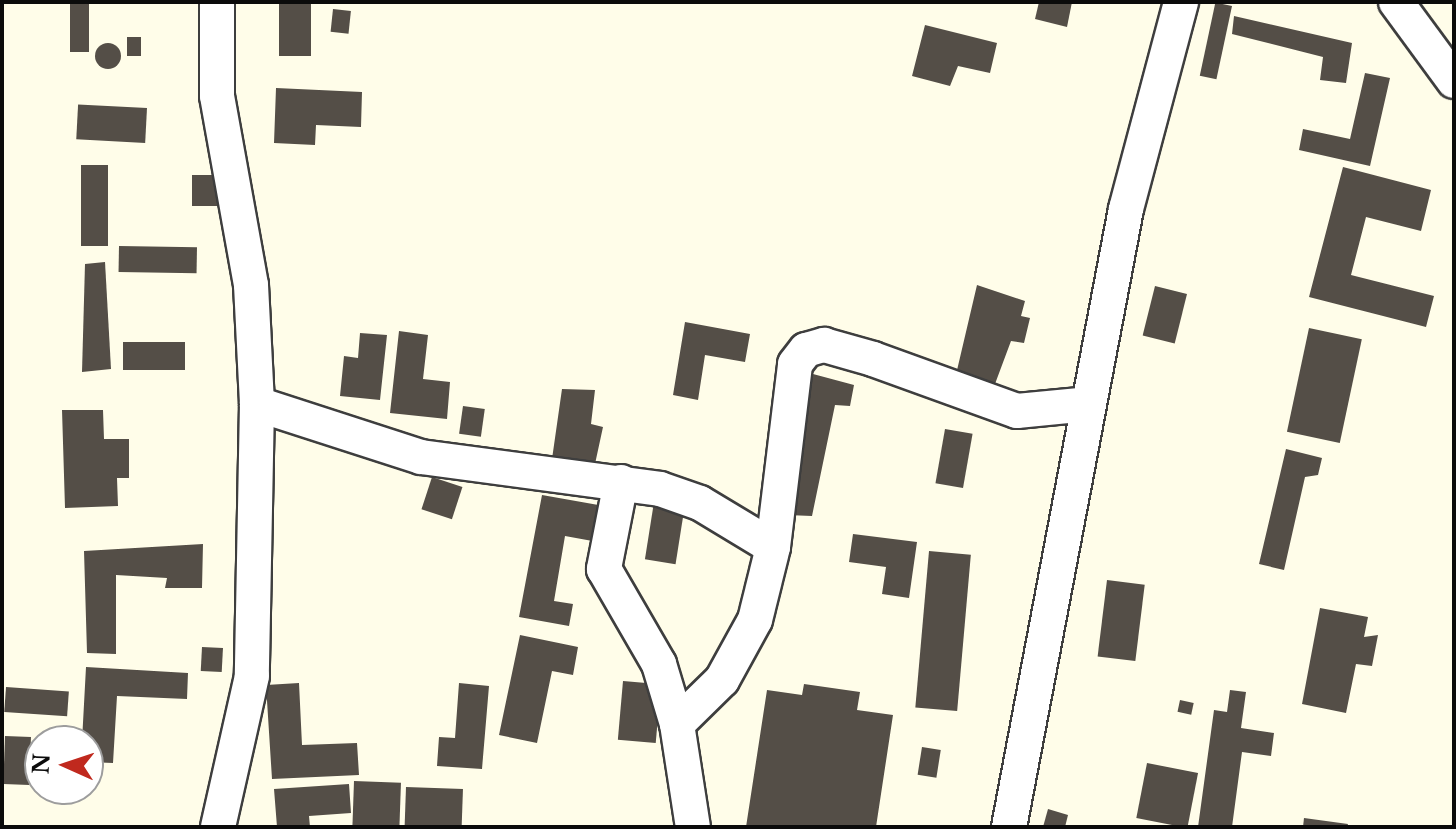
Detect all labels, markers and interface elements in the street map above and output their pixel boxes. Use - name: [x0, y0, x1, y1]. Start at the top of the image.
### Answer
- north arrow: [24, 725, 104, 805]
- text: N: [28, 753, 56, 775]

